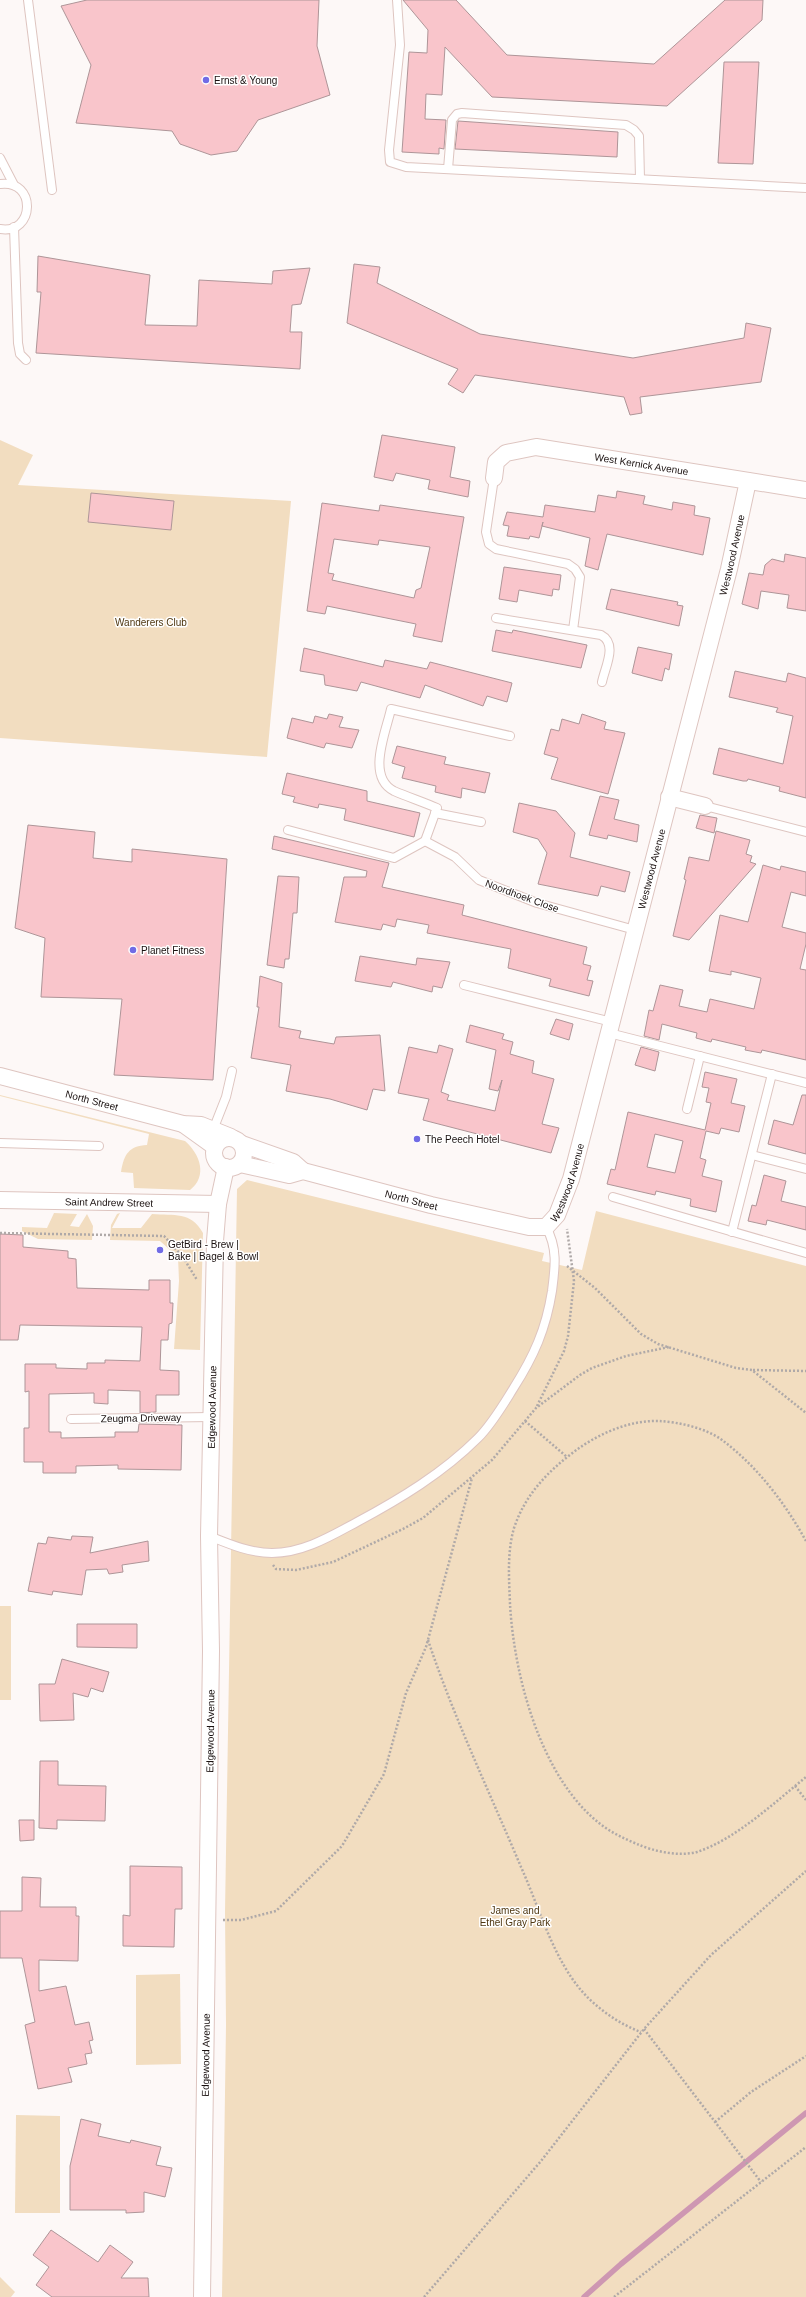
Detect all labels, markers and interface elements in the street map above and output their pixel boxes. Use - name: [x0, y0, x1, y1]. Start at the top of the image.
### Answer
- marker: Ernst & Young: [201, 75, 211, 85]
- place label: Ernst & Young: [214, 75, 277, 86]
- street label: West Kernick Avenue: [594, 451, 690, 477]
- street label: Westwood Avenue: [717, 513, 746, 596]
- park label: Wanderers Club: [115, 617, 187, 628]
- street label: Westwood Avenue: [636, 827, 667, 910]
- street label: Noordhoek Close: [484, 878, 561, 915]
- marker: Planet Fitness: [128, 945, 138, 955]
- place label: Planet Fitness: [141, 945, 204, 956]
- street label: North Street: [64, 1088, 120, 1112]
- marker: The Peech Hotel: [412, 1134, 422, 1144]
- place label: The Peech Hotel: [425, 1134, 500, 1145]
- street label: Westwood Avenue: [548, 1142, 586, 1224]
- street label: North Street: [384, 1188, 439, 1212]
- street label: Saint Andrew Street: [65, 1196, 154, 1208]
- place label: GetBird - Brew | Bake | Bagel & Bowl: [168, 1239, 258, 1262]
- marker: GetBird - Brew | Bake | Bagel & Bowl: [155, 1245, 165, 1255]
- street label: Edgewood Avenue: [205, 1365, 218, 1449]
- street label: Zeugma Driveway: [101, 1412, 181, 1424]
- street label: Edgewood Avenue: [204, 1689, 216, 1773]
- park label: James and Ethel Gray Park: [480, 1905, 551, 1928]
- street label: Edgewood Avenue: [199, 2013, 211, 2097]

